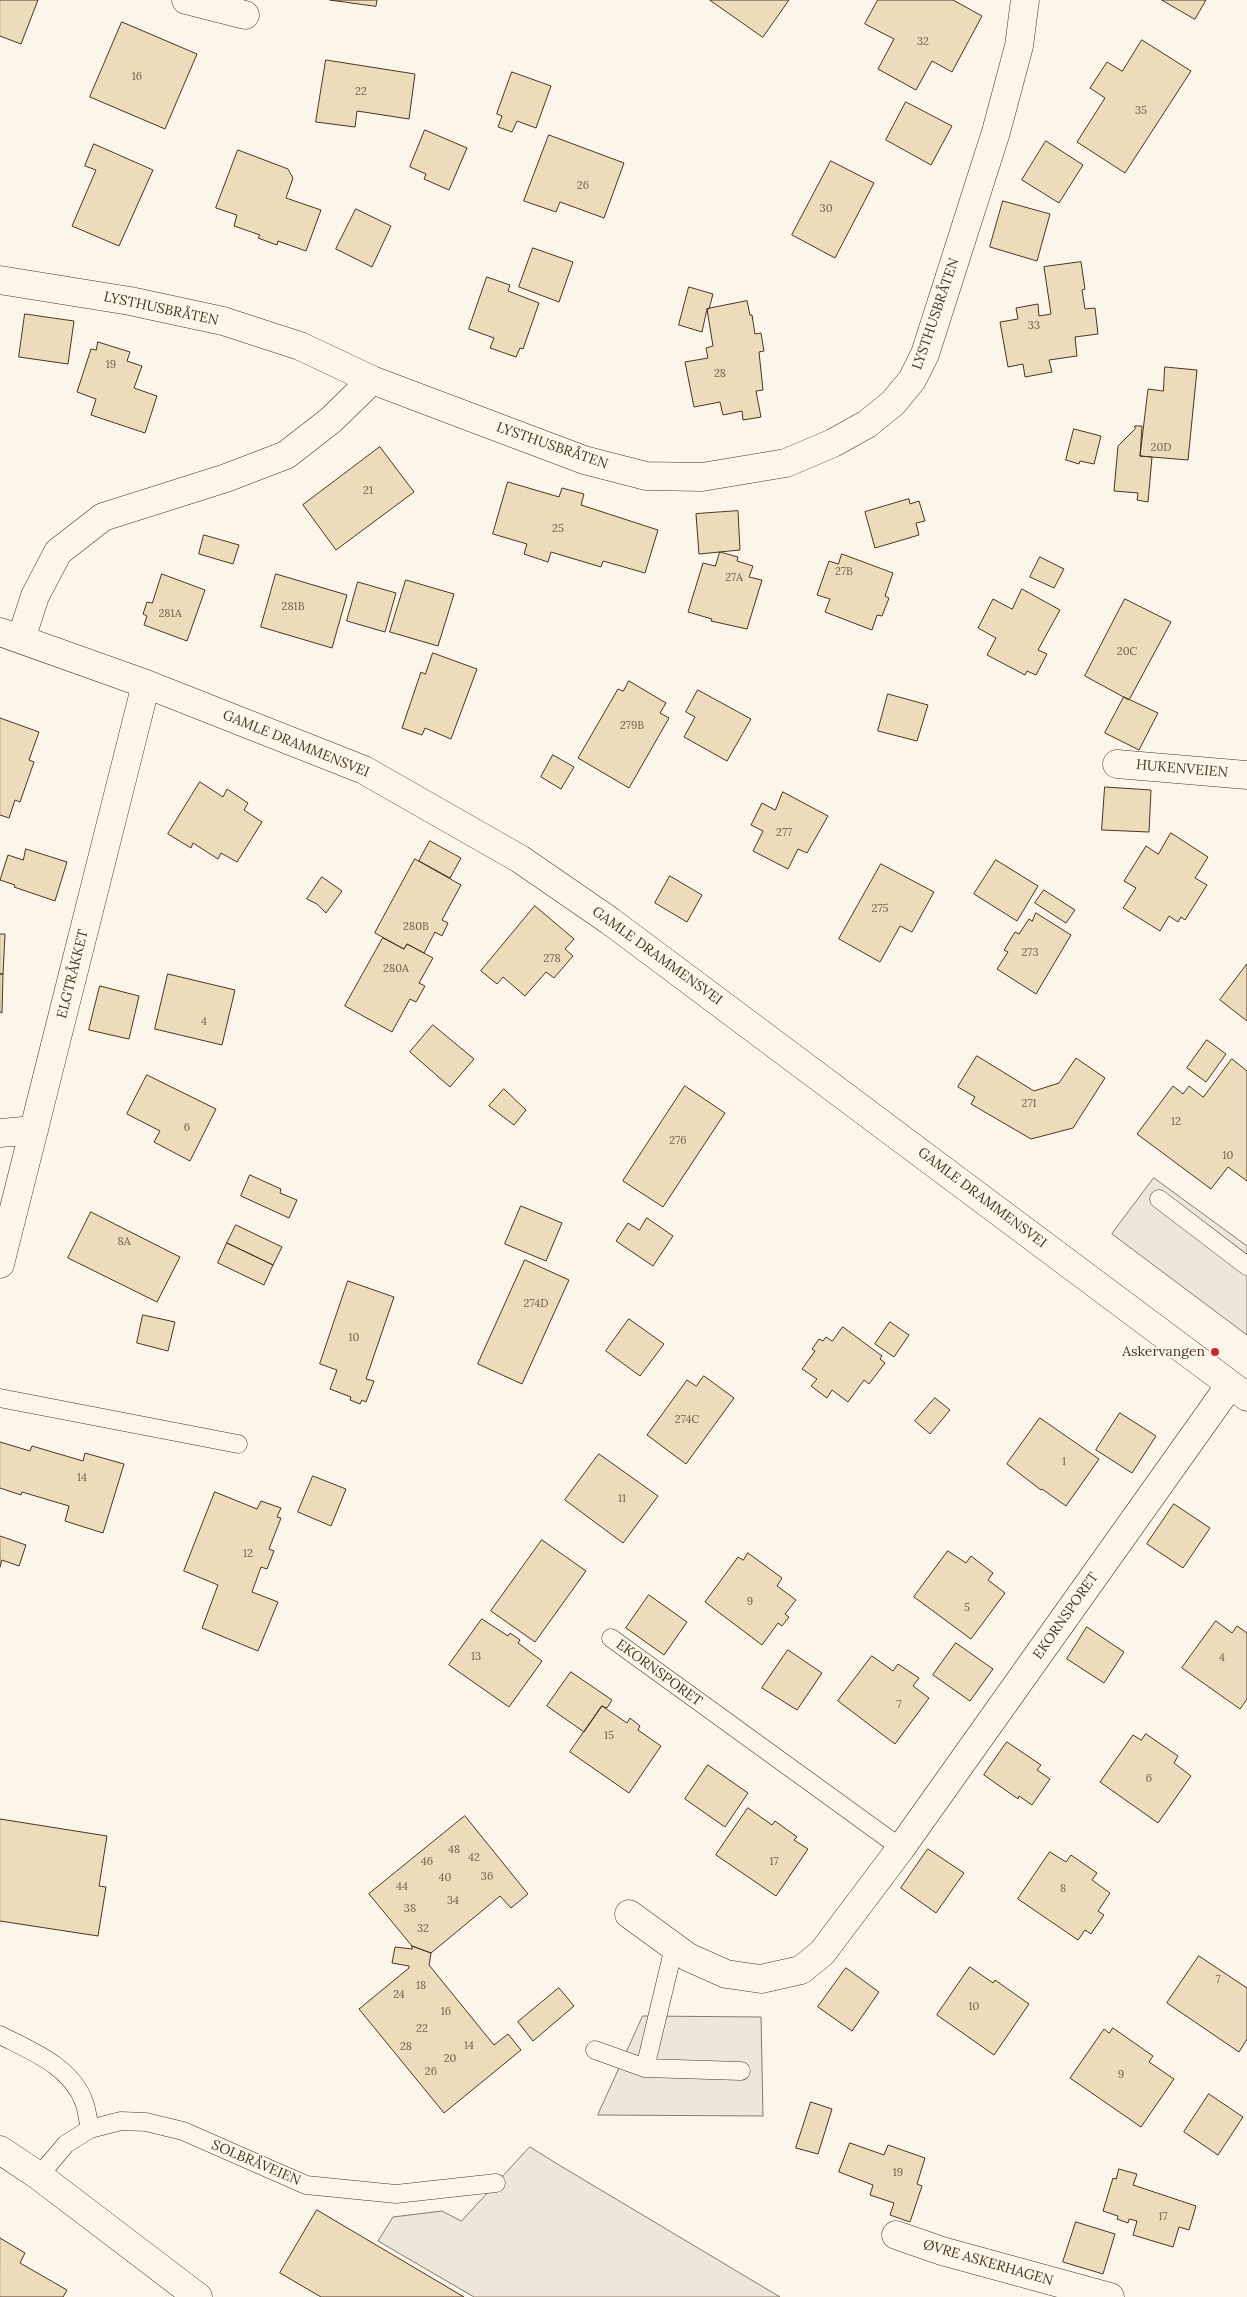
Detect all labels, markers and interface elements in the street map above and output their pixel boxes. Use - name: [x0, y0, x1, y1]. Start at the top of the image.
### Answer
- house number: 32: [917, 35, 929, 49]
- house number: 16: [132, 70, 142, 84]
- house number: 22: [355, 85, 367, 99]
- house number: 35: [1135, 104, 1147, 118]
- house number: 26: [577, 179, 589, 193]
- house number: 30: [820, 202, 832, 216]
- street label: LYSTHUSBRÅTEN: [909, 256, 963, 372]
- street label: LYSTHUSBRÅTEN: [102, 289, 220, 329]
- house number: 33: [1028, 319, 1040, 333]
- house number: 19: [106, 358, 116, 372]
- house number: 28: [714, 367, 726, 381]
- street label: LYSTHUSBRÅTEN: [494, 419, 610, 473]
- house number: 20D: [1151, 441, 1171, 455]
- house number: 21: [363, 484, 373, 498]
- house number: 25: [552, 522, 564, 536]
- house number: 27B: [835, 565, 853, 579]
- house number: 27A: [725, 571, 743, 585]
- house number: 281B: [282, 600, 304, 614]
- house number: 281A: [158, 607, 182, 621]
- house number: 20C: [1117, 645, 1137, 659]
- street label: GAMLE DRAMMENSVEI: [220, 707, 372, 781]
- house number: 279B: [620, 719, 644, 733]
- street label: HUKENVEIEN: [1135, 757, 1229, 781]
- house number: 277: [776, 826, 792, 840]
- house number: 275: [872, 902, 888, 916]
- street label: GAMLE DRAMMENSVEI: [589, 903, 725, 1009]
- house number: 280B: [403, 920, 429, 934]
- street label: ELGTRÅKKET: [54, 928, 92, 1020]
- house number: 273: [1021, 946, 1039, 960]
- house number: 278: [543, 952, 561, 966]
- house number: 280A: [383, 962, 409, 976]
- house number: 4: [201, 1015, 207, 1029]
- house number: 271: [1022, 1097, 1036, 1111]
- house number: 12: [1171, 1115, 1181, 1129]
- house number: 6: [184, 1121, 190, 1135]
- house number: 276: [669, 1134, 687, 1148]
- street label: GAMLE DRAMMENSVEI: [914, 1144, 1050, 1252]
- house number: 10: [1223, 1149, 1233, 1163]
- house number: 8A: [117, 1235, 131, 1249]
- house number: 274D: [524, 1297, 548, 1311]
- house number: 10: [349, 1331, 359, 1345]
- place label: Askervangen: [1122, 1344, 1205, 1360]
- marker: Askervangen: [1209, 1346, 1221, 1358]
- house number: 274C: [675, 1413, 699, 1427]
- house number: 1: [1062, 1455, 1066, 1469]
- house number: 14: [77, 1471, 87, 1485]
- house number: 11: [618, 1492, 626, 1506]
- house number: 12: [243, 1547, 253, 1561]
- street label: EKORNSPORET: [1030, 1569, 1102, 1663]
- house number: 9: [747, 1595, 753, 1609]
- house number: 5: [964, 1601, 970, 1615]
- street label: EKORNSPORET: [613, 1636, 705, 1710]
- house number: 13: [471, 1650, 481, 1664]
- house number: 4: [1219, 1651, 1225, 1665]
- house number: 7: [896, 1698, 902, 1712]
- house number: 15: [604, 1729, 614, 1743]
- house number: 6: [1146, 1772, 1152, 1786]
- house number: 48: [448, 1843, 460, 1857]
- house number: 42: [468, 1851, 480, 1865]
- house number: 46: [421, 1855, 433, 1869]
- house number: 17: [769, 1855, 779, 1869]
- house number: 36: [481, 1870, 493, 1884]
- house number: 40: [439, 1871, 451, 1885]
- house number: 44: [396, 1880, 408, 1894]
- house number: 8: [1060, 1882, 1066, 1896]
- house number: 34: [447, 1894, 459, 1908]
- house number: 38: [404, 1902, 416, 1916]
- house number: 32: [417, 1922, 429, 1936]
- house number: 7: [1215, 1973, 1221, 1987]
- house number: 18: [416, 1979, 426, 1993]
- house number: 24: [393, 1988, 405, 2002]
- house number: 10: [969, 2000, 979, 2014]
- house number: 16: [441, 2005, 451, 2019]
- house number: 22: [416, 2022, 428, 2036]
- house number: 14: [464, 2039, 474, 2053]
- house number: 28: [400, 2040, 412, 2054]
- house number: 20: [444, 2052, 456, 2066]
- house number: 26: [425, 2065, 437, 2079]
- house number: 9: [1118, 2068, 1124, 2082]
- street label: SOLBRÅVEIEN: [209, 2137, 303, 2189]
- house number: 19: [893, 2166, 903, 2180]
- house number: 17: [1158, 2210, 1168, 2224]
- street label: ØVRE ASKERHAGEN: [921, 2236, 1055, 2290]

